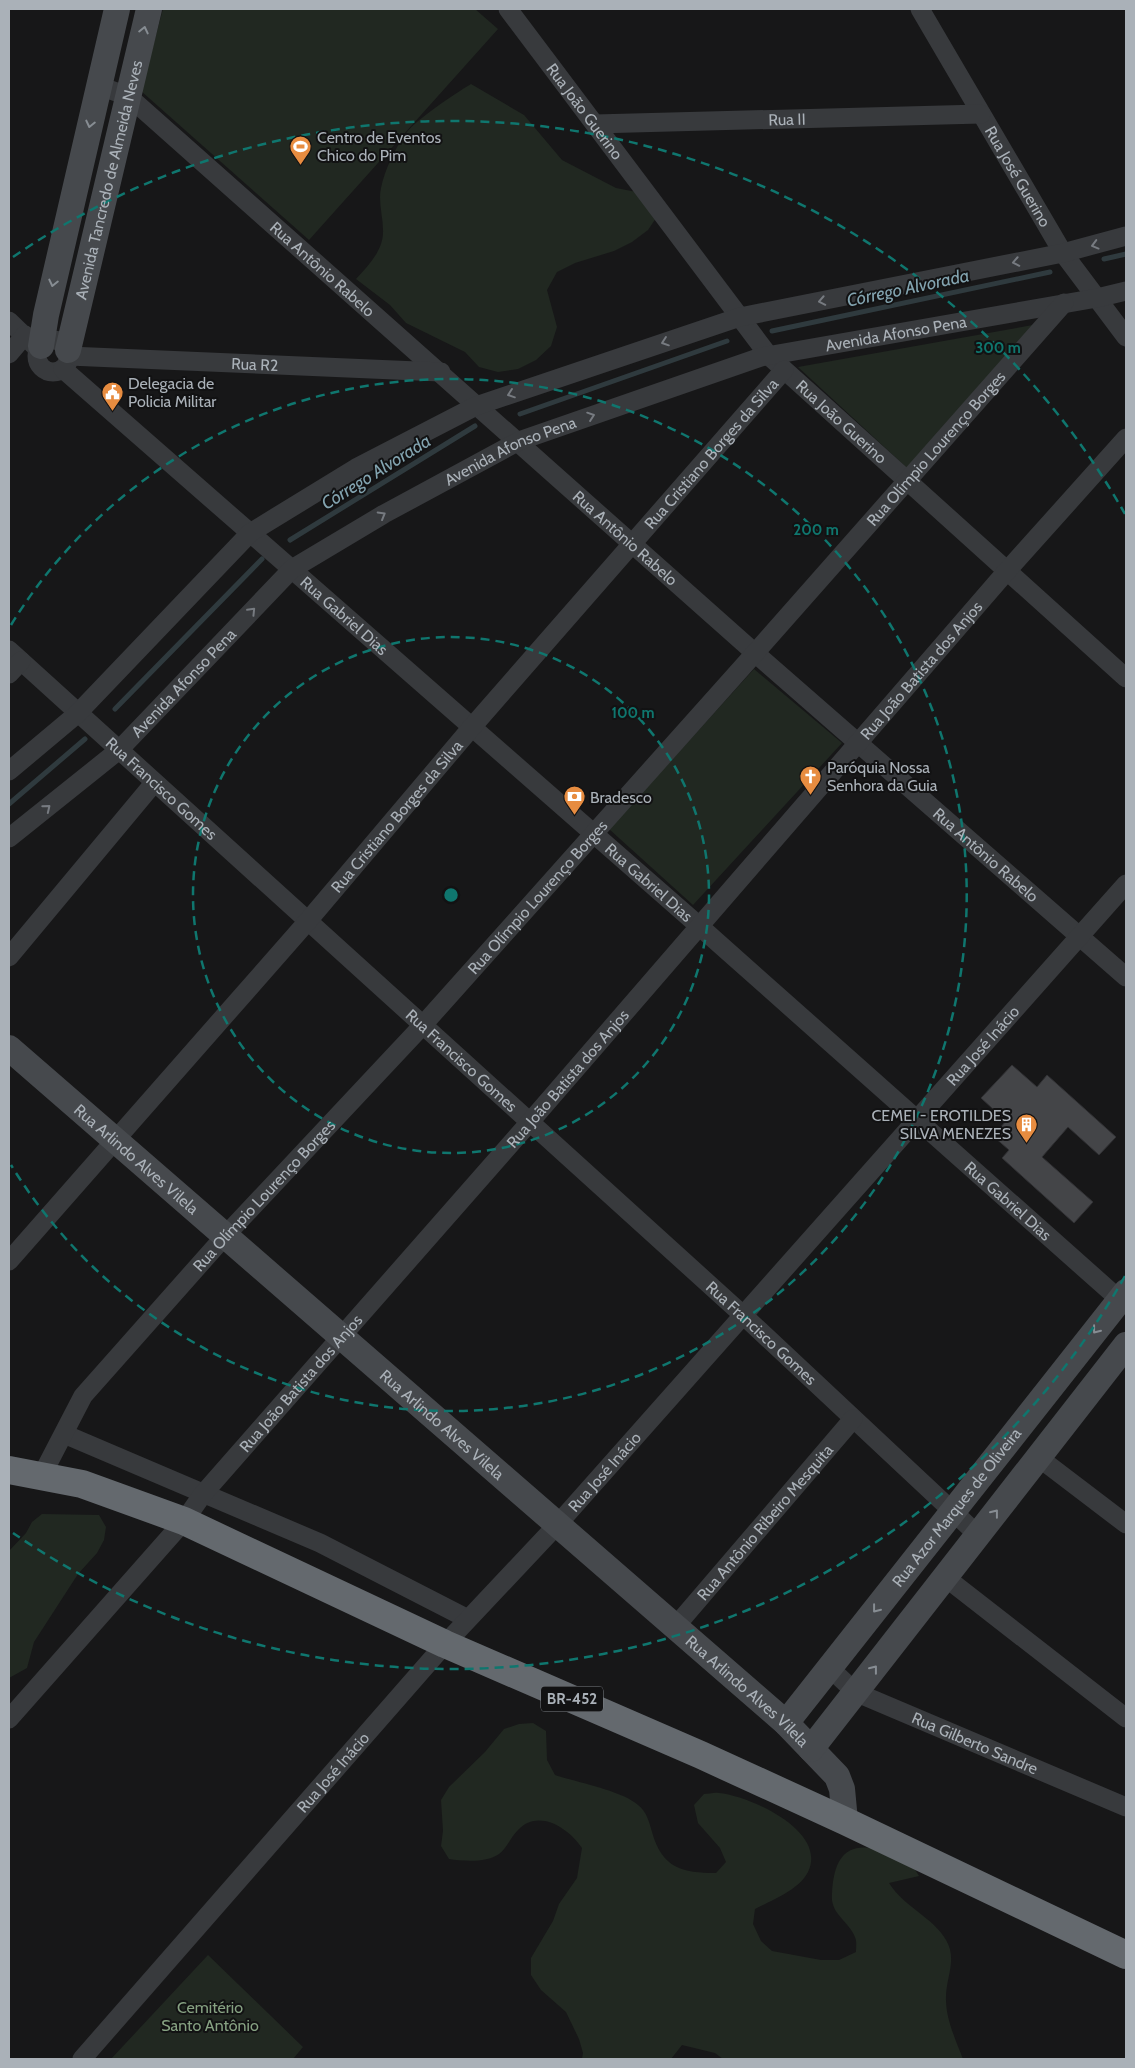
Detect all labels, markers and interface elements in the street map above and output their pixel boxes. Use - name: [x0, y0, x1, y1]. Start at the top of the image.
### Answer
- one-way arrow: [138, 25, 149, 34]
- street label: Avenida Tancredo de Almeida Neves: [71, 58, 146, 301]
- street label: Rua João Guerino: [543, 59, 627, 163]
- street label: Rua II: [768, 109, 806, 129]
- one-way arrow: [85, 120, 96, 129]
- street label: Rua José Guerino: [981, 123, 1055, 230]
- place label: Centro de Eventos Chico do Pim: [317, 128, 441, 165]
- sports icon: Centro de Eventos Chico do Pim: [289, 134, 313, 165]
- street label: Rua Antônio Rabelo: [266, 217, 379, 320]
- one-way arrow: [1091, 239, 1099, 249]
- one-way arrow: [1011, 257, 1020, 267]
- water label: Córrego Alvorada: [845, 264, 971, 312]
- one-way arrow: [48, 278, 59, 287]
- one-way arrow: [817, 295, 826, 305]
- street label: Avenida Afonso Pena: [824, 312, 968, 355]
- one-way arrow: [661, 337, 670, 347]
- text: 300 m: [975, 339, 1021, 357]
- street label: Rua R2: [231, 353, 279, 374]
- street label: Rua Olímpio Lourenço Borges: [862, 367, 1009, 530]
- place label: Delegacia de Policia Militar: [128, 374, 217, 411]
- street label: Rua Cristiano Borges da Silva: [640, 374, 782, 533]
- street label: Rua João Guerino: [792, 376, 891, 467]
- public building icon: Delegacia de Policia Militar: [100, 380, 124, 411]
- one-way arrow: [507, 389, 516, 399]
- street label: Avenida Afonso Pena: [441, 412, 579, 489]
- one-way arrow: [587, 412, 595, 422]
- water label: Córrego Alvorada: [317, 430, 435, 514]
- street label: Rua Antônio Rabelo: [569, 486, 682, 589]
- one-way arrow: [376, 512, 385, 522]
- text: 200 m: [793, 521, 839, 539]
- street label: Rua Gabriel Dias: [297, 572, 392, 659]
- street label: Rua João Batista dos Anjos: [856, 597, 986, 743]
- one-way arrow: [246, 608, 255, 617]
- street label: Avenida Afonso Pena: [127, 624, 240, 741]
- text: 100 m: [611, 704, 655, 722]
- street label: Rua Francisco Gomes: [102, 733, 222, 844]
- street label: Rua Cristiano Borges da Silva: [327, 736, 467, 896]
- place label: Paróquia Nossa Senhora da Guia: [827, 758, 938, 795]
- church icon: Paróquia Nossa Senhora da Guia: [799, 764, 823, 795]
- bank icon: Bradesco: [562, 785, 586, 816]
- place label: Bradesco: [590, 788, 652, 807]
- street label: Rua Antônio Rabelo: [929, 804, 1043, 906]
- one-way arrow: [41, 805, 50, 813]
- street label: Rua Olímpio Lourenço Borges: [464, 816, 611, 978]
- street label: Rua Gabriel Dias: [602, 839, 697, 926]
- centre of rings: [442, 886, 460, 904]
- street label: Rua José Inácio: [942, 1001, 1023, 1089]
- street label: Rua Francisco Gomes: [402, 1005, 522, 1116]
- street label: Rua João Batista dos Anjos: [502, 1005, 633, 1151]
- street label: Rua Arlindo Alves Vilela: [71, 1100, 203, 1218]
- place label: CEMEI - EROTILDES SILVA MENEZES: [872, 1106, 1011, 1143]
- building icon: CEMEI - EROTILDES SILVA MENEZES: [1015, 1112, 1039, 1143]
- street label: Rua Olímpio Lourenço Borges: [189, 1115, 339, 1275]
- street label: Rua Gabriel Dias: [961, 1157, 1056, 1244]
- street label: Rua Francisco Gomes: [702, 1277, 821, 1389]
- street label: Rua João Batista dos Anjos: [235, 1310, 366, 1456]
- one-way arrow: [1093, 1324, 1102, 1334]
- street label: Rua Arlindo Alves Vilela: [376, 1365, 509, 1484]
- street label: Rua Azor Marques de Oliveira: [888, 1424, 1025, 1590]
- street label: Rua José Inácio: [564, 1428, 645, 1516]
- street label: Rua Antônio Ribeiro Mesquita: [693, 1440, 837, 1604]
- one-way arrow: [989, 1509, 998, 1519]
- one-way arrow: [874, 1603, 882, 1612]
- street label: Rua Arlindo Alves Vilela: [682, 1631, 813, 1751]
- one-way arrow: [868, 1666, 876, 1675]
- road number: BR-452: [541, 1686, 603, 1712]
- street label: Rua Gilberto Sandre: [909, 1708, 1041, 1778]
- street label: Rua José Inácio: [293, 1728, 373, 1816]
- park label: Cemitério Santo Antônio: [161, 1998, 259, 2035]

